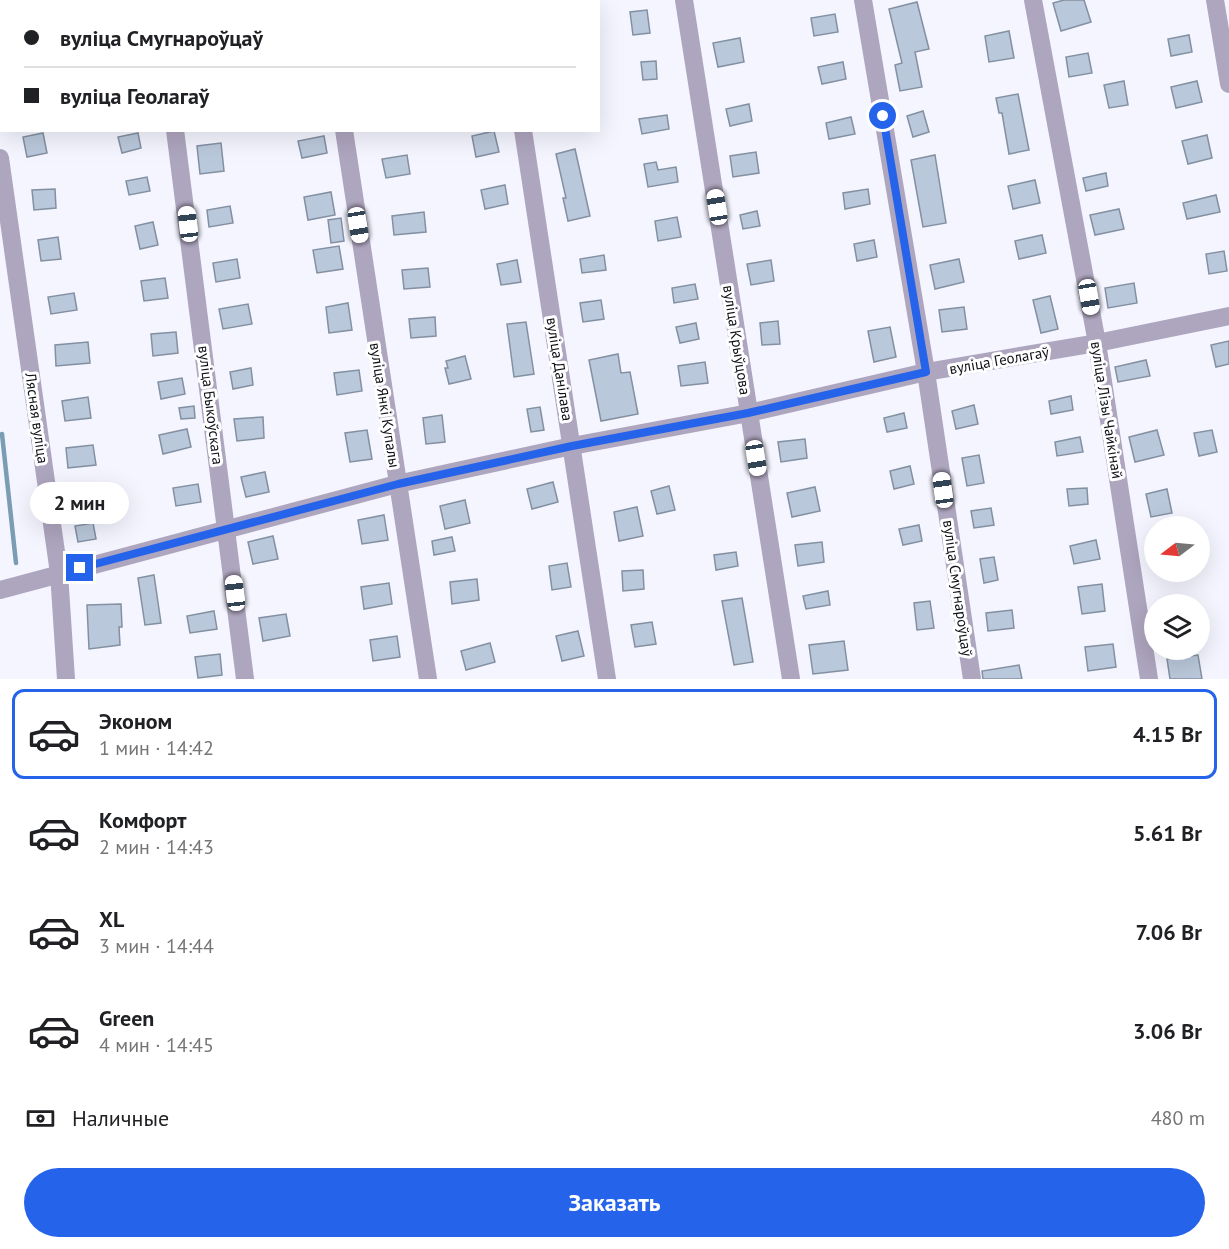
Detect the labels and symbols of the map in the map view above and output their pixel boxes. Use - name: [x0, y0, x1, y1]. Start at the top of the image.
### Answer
- route start: [869, 102, 896, 129]
- car: [705, 188, 729, 226]
- car: [177, 205, 199, 243]
- car: [346, 206, 370, 244]
- car: [1077, 278, 1101, 316]
- street label: вуліца Крыўцова: [719, 284, 755, 396]
- street label: вуліца Данілава: [542, 316, 578, 422]
- street label: вуліца Лізы Чайкінай: [1087, 340, 1127, 480]
- street label: вуліца Янкі Купалы: [366, 341, 404, 469]
- street label: вуліца Геолагаў: [948, 342, 1050, 378]
- street label: вуліца Быкоўскага: [194, 344, 228, 466]
- street label: Лясная вуліца: [21, 370, 53, 465]
- car: [744, 439, 768, 477]
- car: [932, 471, 954, 509]
- callout: 2 мин: [31, 481, 130, 523]
- north arrow: [1144, 516, 1210, 582]
- street label: вуліца Смугнароўцаў: [939, 519, 977, 657]
- route end: [66, 554, 93, 581]
- car: [224, 574, 246, 612]

